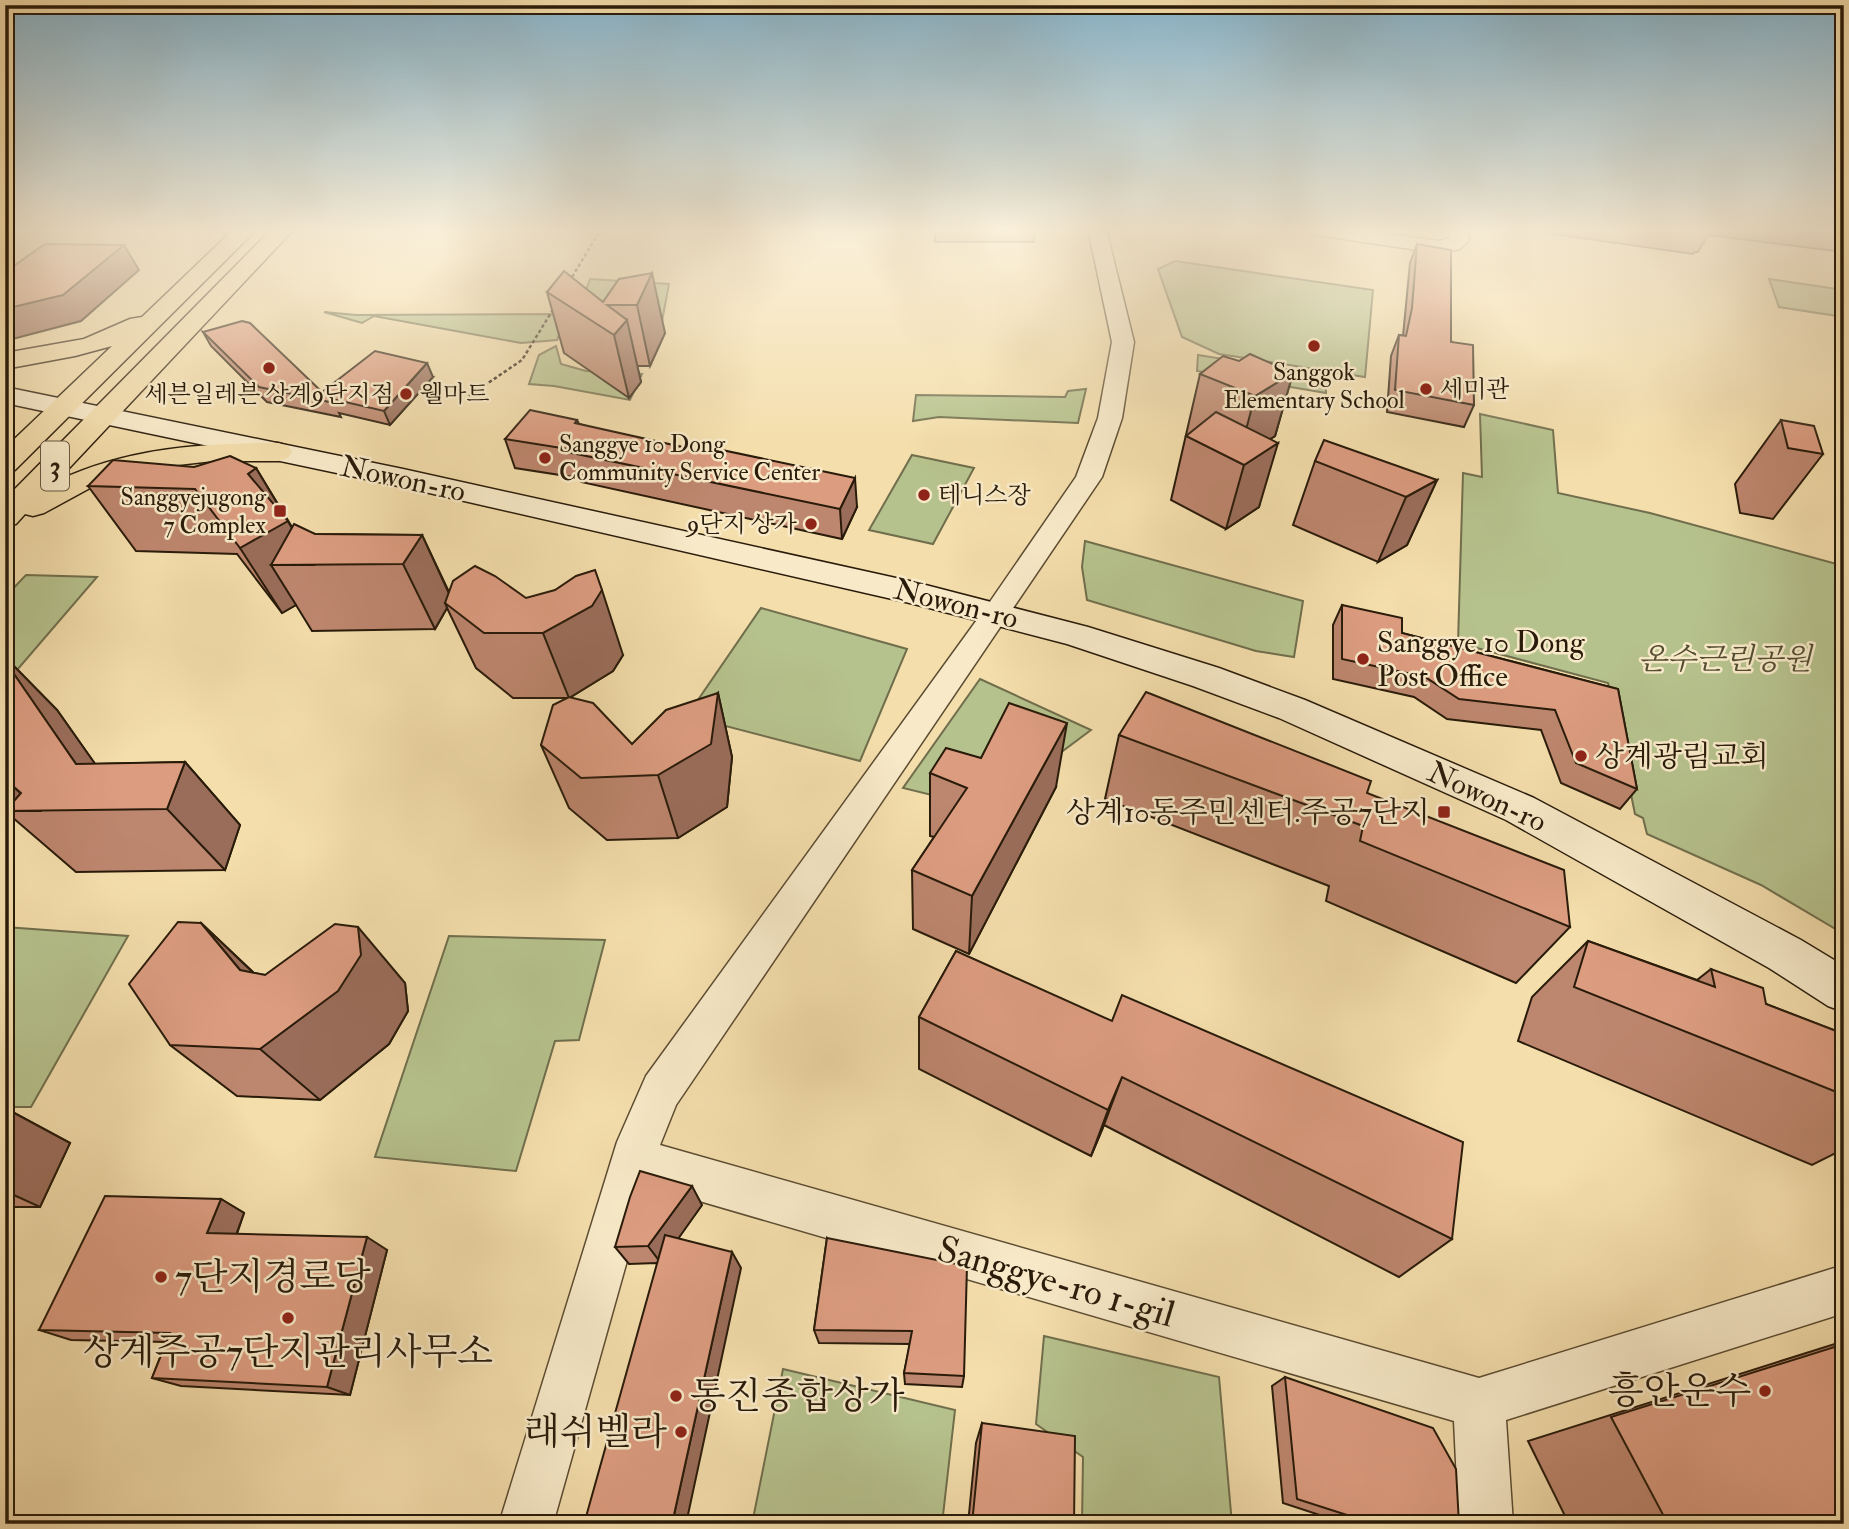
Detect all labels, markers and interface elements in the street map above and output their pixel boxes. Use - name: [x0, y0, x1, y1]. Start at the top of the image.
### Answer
- marker: Sanggok Elementary School: [1306, 338, 1322, 354]
- place label: Sanggok Elementary School: [1223, 357, 1405, 416]
- marker: 세븐일레븐 상계9단지점: [261, 360, 277, 376]
- place label: 세미관: [1440, 374, 1510, 405]
- place label: 세븐일레븐 상계9단지점: [144, 379, 394, 410]
- place label: 웰마트: [420, 379, 490, 410]
- marker: 세미관: [1418, 381, 1434, 397]
- marker: 웰마트: [398, 386, 414, 402]
- place label: Sanggye 10 Dong Community Service Center: [559, 429, 820, 488]
- road number: 3: [41, 442, 69, 490]
- street label: Nowon-ro: [337, 448, 469, 510]
- marker: Sanggye 10 Dong Community Service Center: [537, 450, 553, 466]
- place label: 테니스장: [938, 480, 1032, 511]
- place label: Sanggyejugong 7 Complex: [121, 482, 267, 541]
- marker: 테니스장: [916, 487, 932, 503]
- marker: Sanggyejugong 7 Complex: [272, 503, 288, 519]
- place label: 9단지 상가: [685, 509, 797, 540]
- marker: 9단지 상가: [803, 516, 819, 532]
- street label: Nowon-ro: [890, 571, 1022, 637]
- place label: Sanggye 10 Dong Post Office: [1377, 624, 1586, 695]
- park label: 온수근린공원: [1638, 641, 1814, 678]
- marker: Sanggye 10 Dong Post Office: [1355, 651, 1371, 667]
- place label: 상계광림교회: [1595, 738, 1769, 775]
- marker: 상계광림교회: [1573, 748, 1589, 764]
- street label: Nowon-ro: [1422, 753, 1552, 841]
- place label: 상계10동주민센터.주공7단지: [1066, 794, 1430, 831]
- marker: 상계10동주민센터.주공7단지: [1436, 804, 1452, 820]
- street label: Sanggye-ro 1-gil: [932, 1226, 1180, 1338]
- place label: 7단지경로당: [175, 1254, 371, 1301]
- marker: 7단지경로당: [153, 1269, 169, 1285]
- marker: 상계주공7단지관리사무소: [280, 1310, 296, 1326]
- place label: 상계주공7단지관리사무소: [83, 1329, 493, 1376]
- place label: 흥안운수: [1608, 1368, 1751, 1415]
- place label: 동진종합상가: [690, 1373, 905, 1420]
- marker: 흥안운수: [1757, 1383, 1773, 1399]
- marker: 동진종합상가: [668, 1388, 684, 1404]
- place label: 래쉬벨라: [524, 1409, 667, 1456]
- marker: 래쉬벨라: [673, 1424, 689, 1440]

